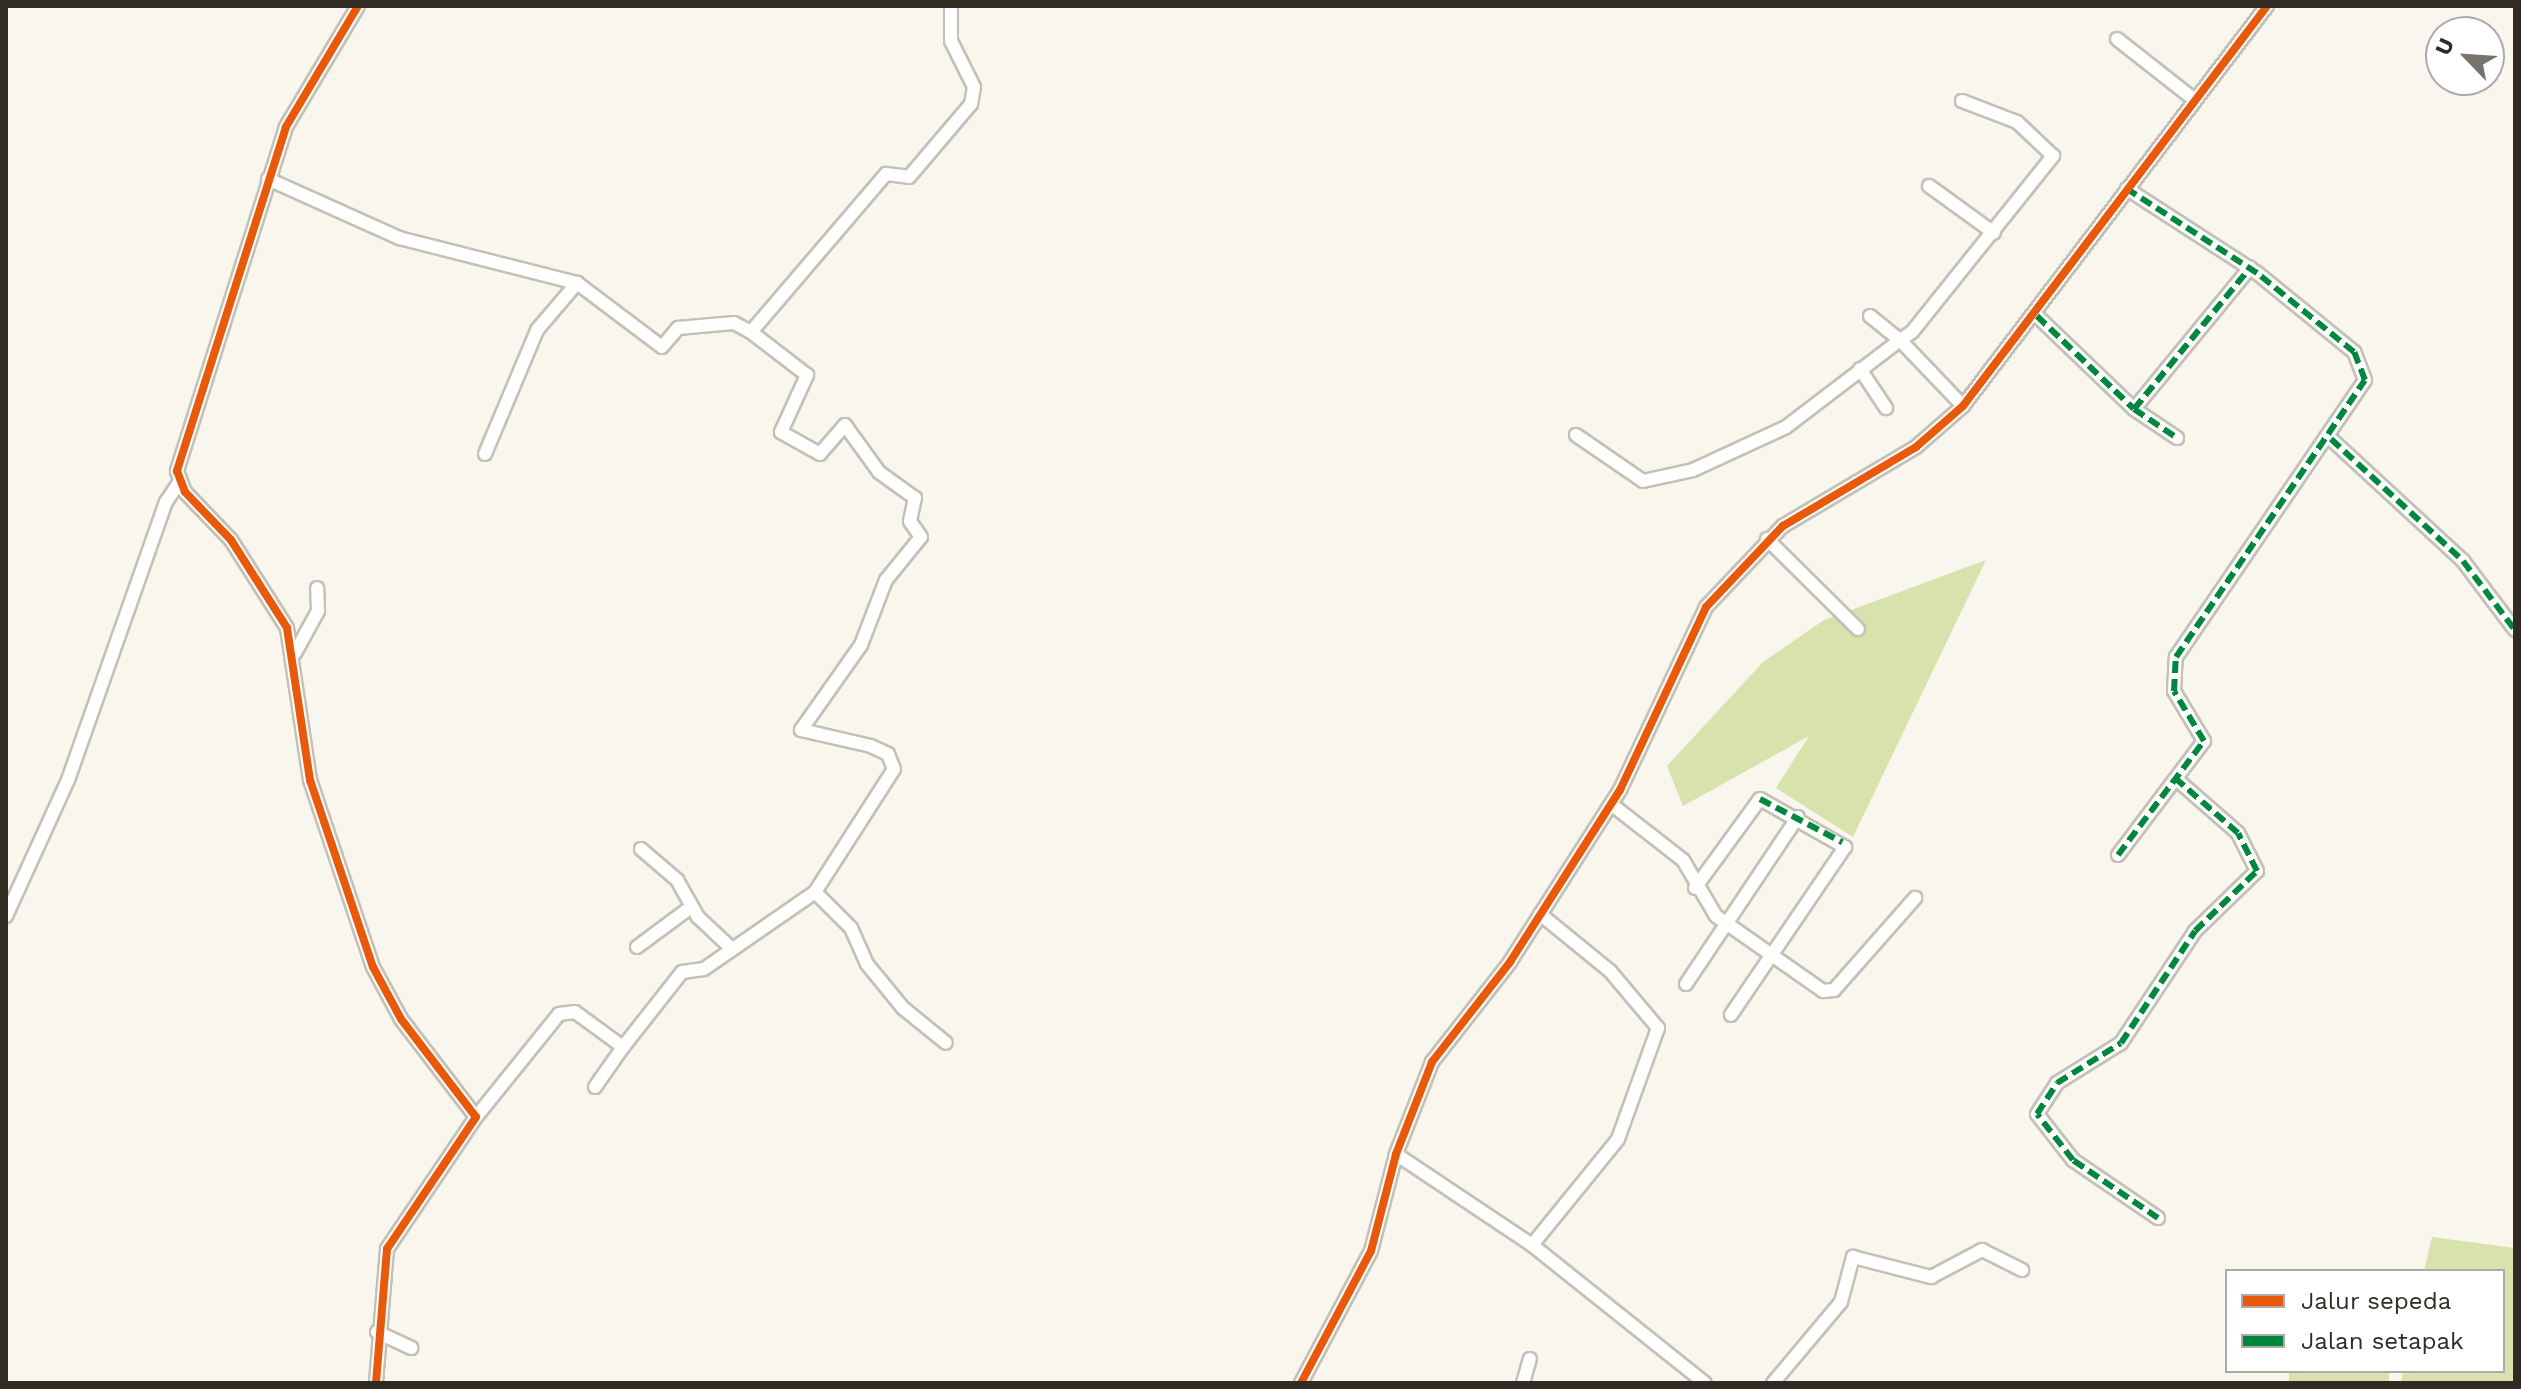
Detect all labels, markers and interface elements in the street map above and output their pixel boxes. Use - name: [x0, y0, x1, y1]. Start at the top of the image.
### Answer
- north arrow: [2425, 16, 2505, 96]
- text: U: [2430, 34, 2459, 59]
- legend: [2225, 1269, 2505, 1373]
- text: Jalur sepeda: [2301, 1287, 2451, 1315]
- text: Jalan setapak: [2301, 1327, 2464, 1355]

